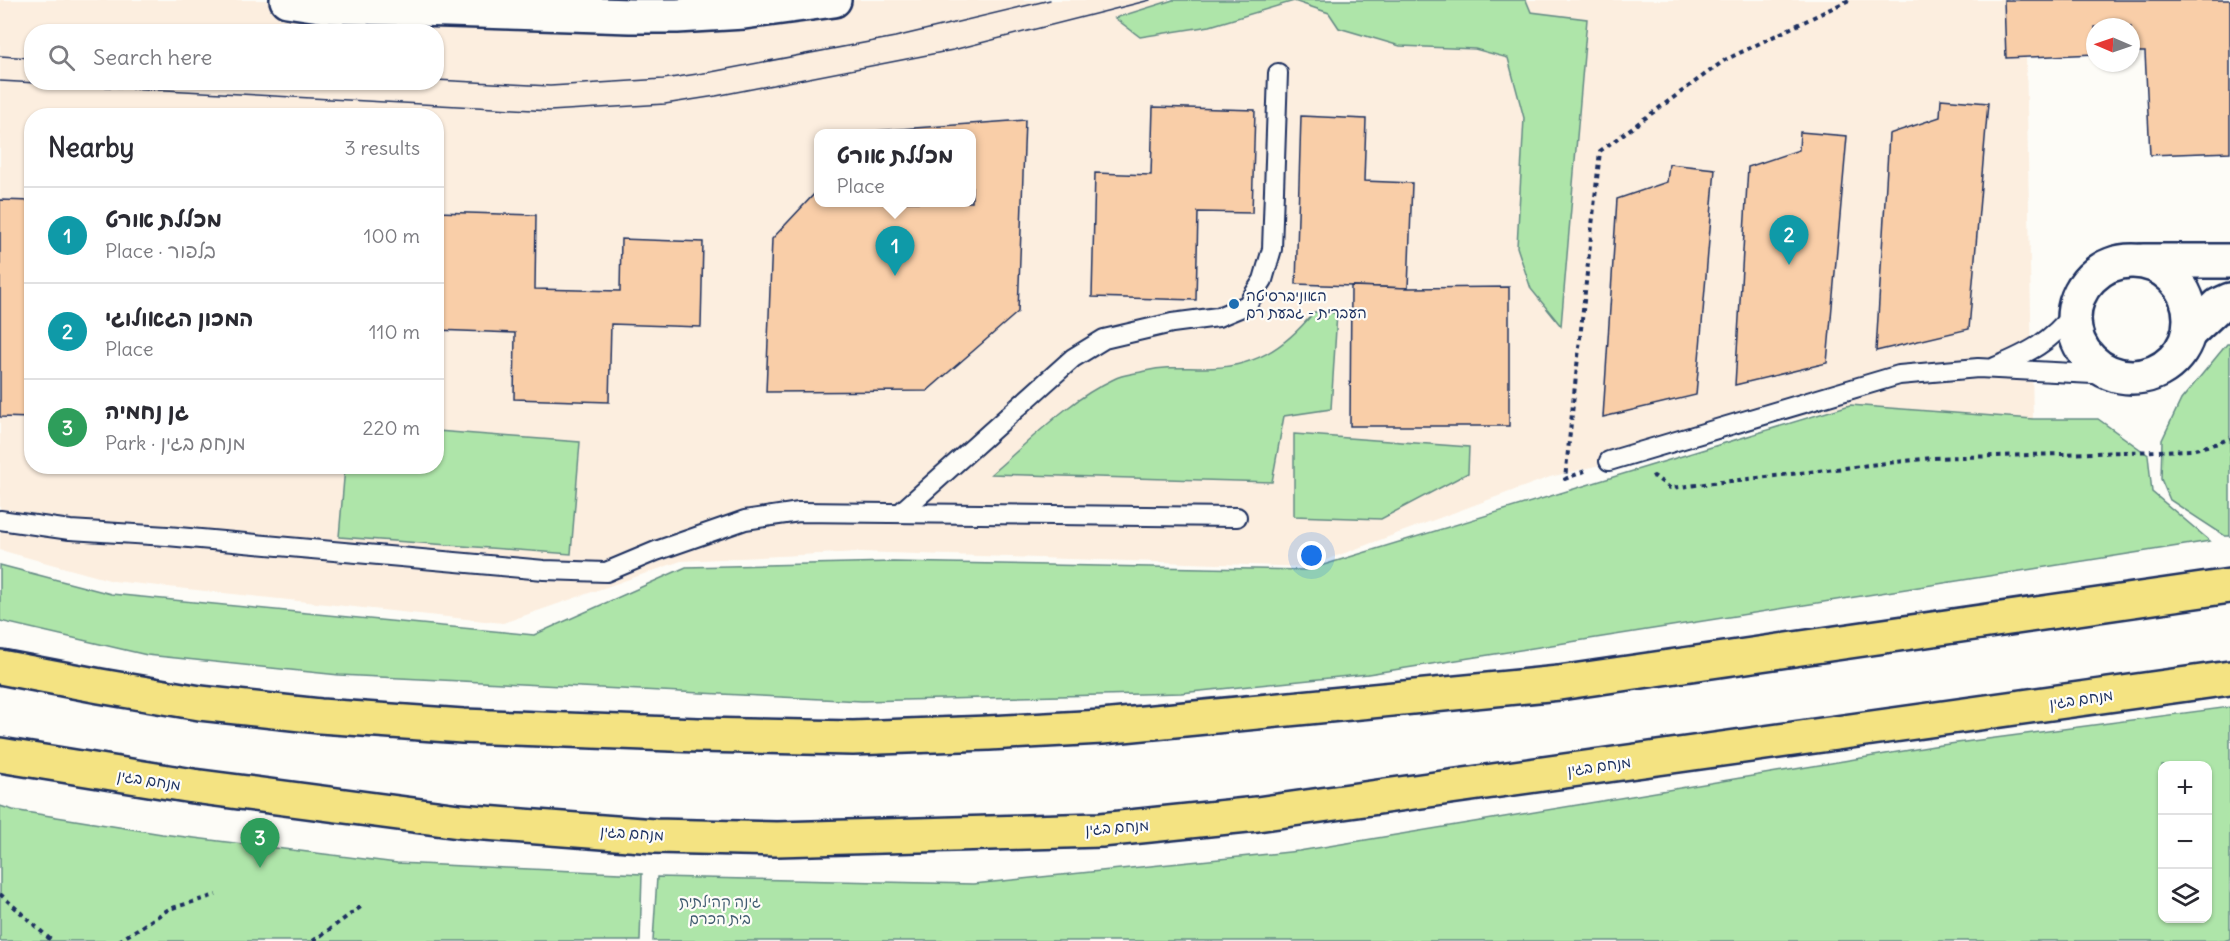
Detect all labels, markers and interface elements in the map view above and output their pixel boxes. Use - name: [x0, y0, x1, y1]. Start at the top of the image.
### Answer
- north arrow: [2086, 18, 2140, 72]
- search box: [24, 24, 444, 90]
- icon: search: [45, 41, 78, 74]
- text: Search here: [93, 43, 212, 71]
- popup: [814, 129, 976, 207]
- text: Nearby: [48, 131, 134, 164]
- text: 3 results: [344, 135, 420, 160]
- text: מכללת אורט: [836, 141, 954, 169]
- text: Place: [836, 173, 885, 198]
- text: מכללת אורט: [105, 205, 222, 233]
- pin: 2: [1770, 216, 1808, 265]
- text: 1: [64, 223, 71, 248]
- text: 100 m: [363, 223, 420, 248]
- pin: 1: [876, 226, 914, 276]
- text: Place · בלפור: [105, 238, 216, 263]
- place label: האוניברסיטה העברית - גבעת רם: [1246, 286, 1367, 322]
- marker: האוניברסיטה העברית - גבעת רם: [1227, 297, 1241, 311]
- text: המכון הגאולוגי: [105, 304, 253, 332]
- text: 2: [62, 319, 73, 344]
- text: 110 m: [369, 319, 420, 344]
- text: Place: [105, 336, 153, 361]
- text: גן נחמיה: [105, 397, 189, 425]
- text: 3: [62, 415, 73, 440]
- text: 220 m: [363, 415, 420, 440]
- text: Park · מנחם בגין: [105, 430, 246, 455]
- your location: [1297, 541, 1326, 570]
- street label: מנחם בגין: [2048, 685, 2114, 713]
- street label: מנחם בגין: [1566, 752, 1632, 780]
- map controls: [2158, 761, 2212, 923]
- button: +: [2158, 761, 2212, 815]
- street label: מנחם בגין: [116, 766, 182, 794]
- street label: מנחם בגין: [1084, 815, 1150, 839]
- button: −: [2158, 815, 2212, 869]
- pin: 3: [240, 818, 280, 868]
- street label: מנחם בגין: [599, 821, 665, 845]
- button: layers: [2158, 869, 2212, 923]
- park label: גינה קהילתית בית הכרם: [679, 892, 761, 928]

